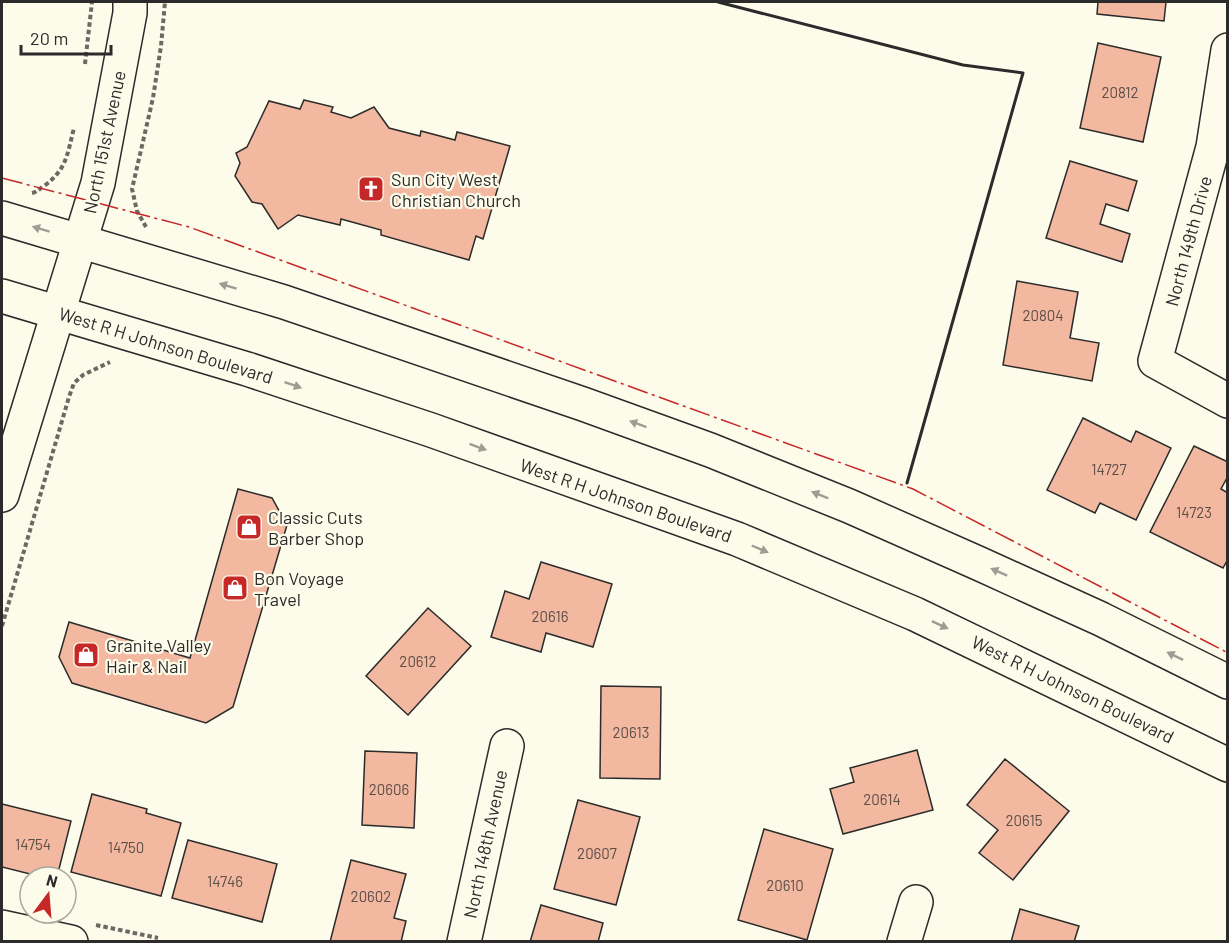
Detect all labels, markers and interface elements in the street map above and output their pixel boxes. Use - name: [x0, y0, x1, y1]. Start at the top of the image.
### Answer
- scale bar: [21, 18, 111, 56]
- text: 20 m: [30, 27, 68, 49]
- street label: North 151st Avenue: [78, 68, 130, 216]
- house number: 20812: [1101, 83, 1139, 101]
- place label: Sun City West Christian Church: [391, 168, 521, 211]
- street label: North 149th Drive: [1160, 173, 1216, 309]
- church icon: Sun City West Christian Church: [356, 174, 386, 204]
- one-way arrow: [32, 224, 50, 233]
- one-way arrow: [219, 281, 237, 290]
- street label: West R H Johnson Boulevard: [56, 302, 276, 388]
- house number: 20804: [1022, 306, 1064, 324]
- one-way arrow: [284, 381, 302, 390]
- one-way arrow: [629, 419, 647, 429]
- one-way arrow: [469, 443, 487, 453]
- street label: West R H Johnson Boulevard: [517, 453, 735, 547]
- house number: 14727: [1091, 460, 1127, 478]
- one-way arrow: [811, 490, 829, 499]
- house number: 14723: [1176, 503, 1212, 521]
- place label: Classic Cuts Barber Shop: [268, 506, 364, 549]
- shop icon: Classic Cuts Barber Shop: [234, 512, 264, 542]
- one-way arrow: [752, 544, 770, 554]
- place label: Bon Voyage Travel: [254, 567, 344, 610]
- one-way arrow: [990, 567, 1008, 577]
- shop icon: Bon Voyage Travel: [220, 573, 250, 603]
- house number: 20616: [532, 607, 568, 625]
- one-way arrow: [931, 621, 948, 630]
- street label: West R H Johnson Boulevard: [968, 630, 1178, 748]
- place label: Granite Valley Hair & Nail: [106, 634, 211, 677]
- shop icon: Granite Valley Hair & Nail: [71, 640, 101, 670]
- one-way arrow: [1167, 651, 1184, 660]
- house number: 20612: [399, 652, 437, 670]
- house number: 20613: [613, 723, 649, 741]
- street label: North 148th Avenue: [459, 768, 511, 920]
- house number: 20606: [369, 780, 409, 798]
- house number: 20614: [863, 790, 901, 808]
- house number: 20615: [1006, 811, 1042, 829]
- house number: 14754: [15, 835, 51, 853]
- house number: 14750: [108, 838, 144, 856]
- house number: 20607: [577, 844, 617, 862]
- north arrow: [18, 865, 78, 925]
- text: N: [45, 870, 60, 891]
- house number: 14746: [207, 872, 243, 890]
- house number: 20610: [766, 876, 804, 894]
- house number: 20602: [351, 887, 391, 905]

